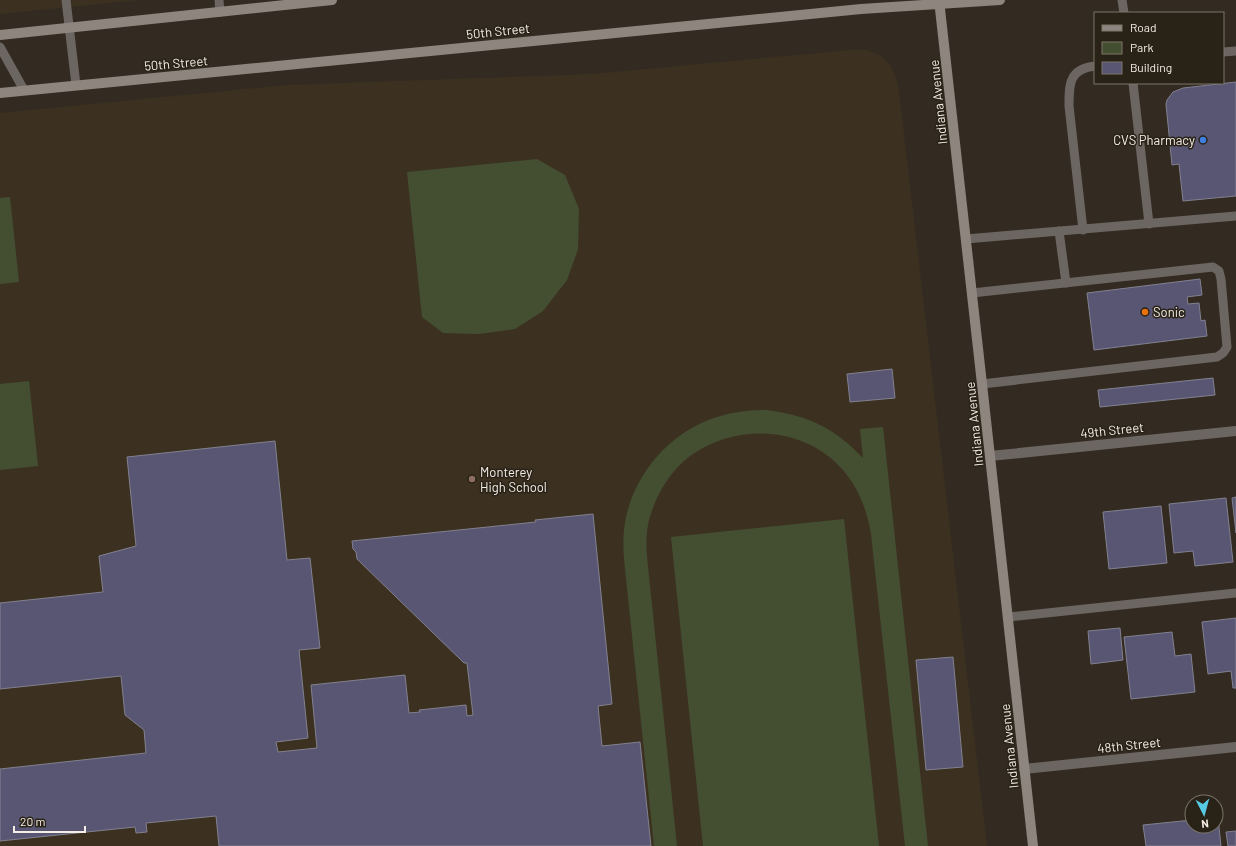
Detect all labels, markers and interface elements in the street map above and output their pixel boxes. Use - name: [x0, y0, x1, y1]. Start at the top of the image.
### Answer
- legend: [1094, 12, 1224, 84]
- street label: 50th Street: [465, 20, 531, 42]
- text: Road: [1130, 20, 1157, 34]
- text: Park: [1130, 40, 1154, 54]
- street label: 50th Street: [143, 52, 209, 74]
- street label: Indiana Avenue: [926, 59, 950, 145]
- text: Building: [1130, 60, 1172, 74]
- place label: CVS Pharmacy: [1113, 132, 1195, 148]
- marker: CVS Pharmacy: [1198, 135, 1208, 145]
- place label: Sonic: [1153, 304, 1185, 320]
- marker: Sonic: [1140, 307, 1150, 317]
- street label: Indiana Avenue: [962, 381, 986, 467]
- street label: 49th Street: [1079, 419, 1145, 441]
- place label: Monterey High School: [480, 464, 547, 495]
- marker: Monterey High School: [467, 474, 477, 484]
- street label: Indiana Avenue: [997, 703, 1021, 789]
- street label: 48th Street: [1096, 734, 1162, 756]
- north arrow: [1184, 794, 1224, 834]
- scale bar: [14, 808, 85, 834]
- text: 20 m: [20, 814, 46, 828]
- text: N: [1201, 818, 1209, 831]

